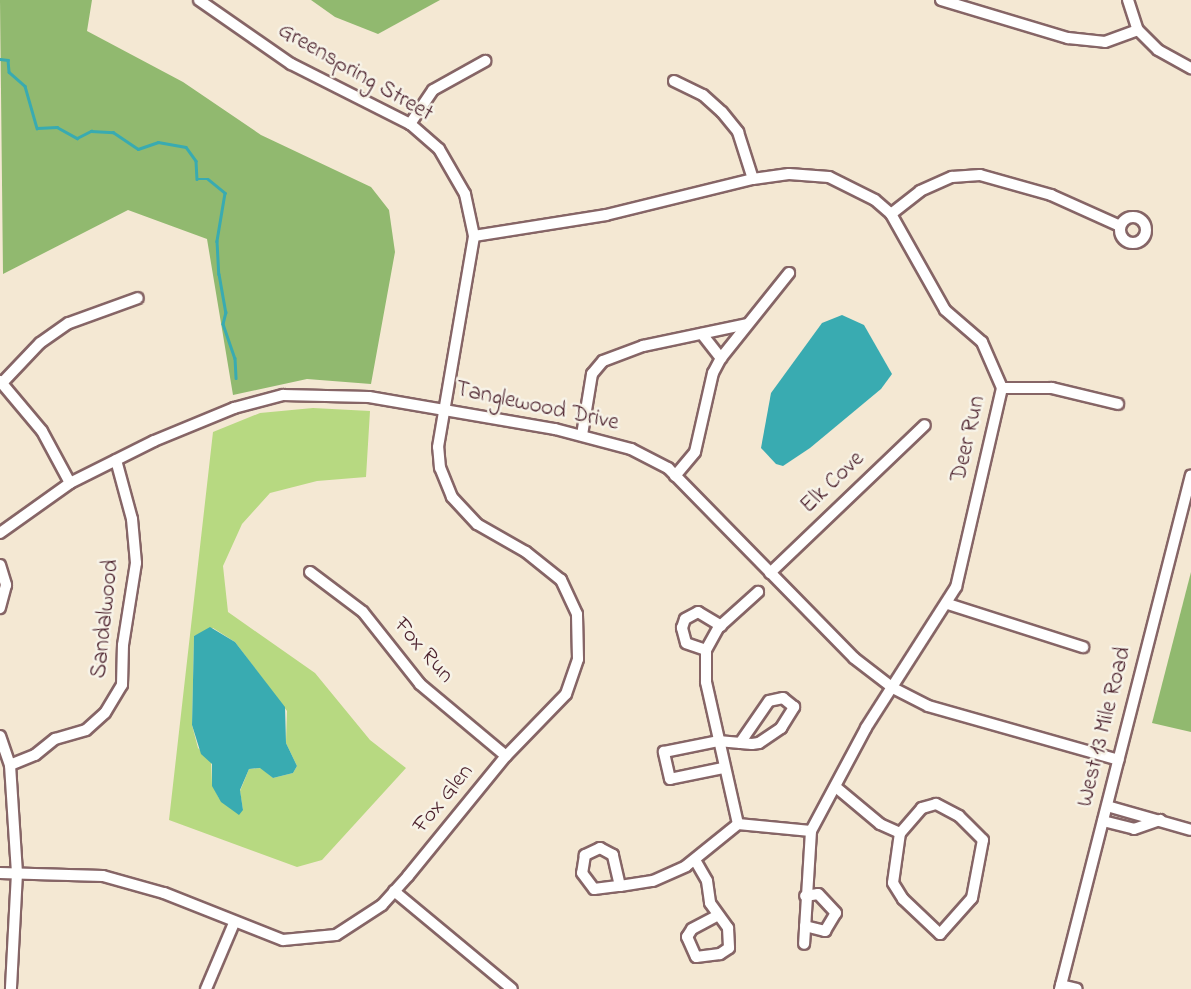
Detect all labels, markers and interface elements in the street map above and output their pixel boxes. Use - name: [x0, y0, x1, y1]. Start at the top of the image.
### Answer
- street label: Greenspring Street: [273, 17, 437, 129]
- street label: Tanglewood Drive: [453, 376, 621, 438]
- street label: Deer Run: [946, 393, 992, 485]
- street label: Elk Cove: [795, 446, 871, 520]
- street label: Sandalwood: [86, 558, 126, 680]
- street label: Fox Run: [387, 613, 459, 689]
- street label: West 13 Mile Road: [1072, 644, 1138, 810]
- street label: Fox Glen: [408, 759, 480, 839]

